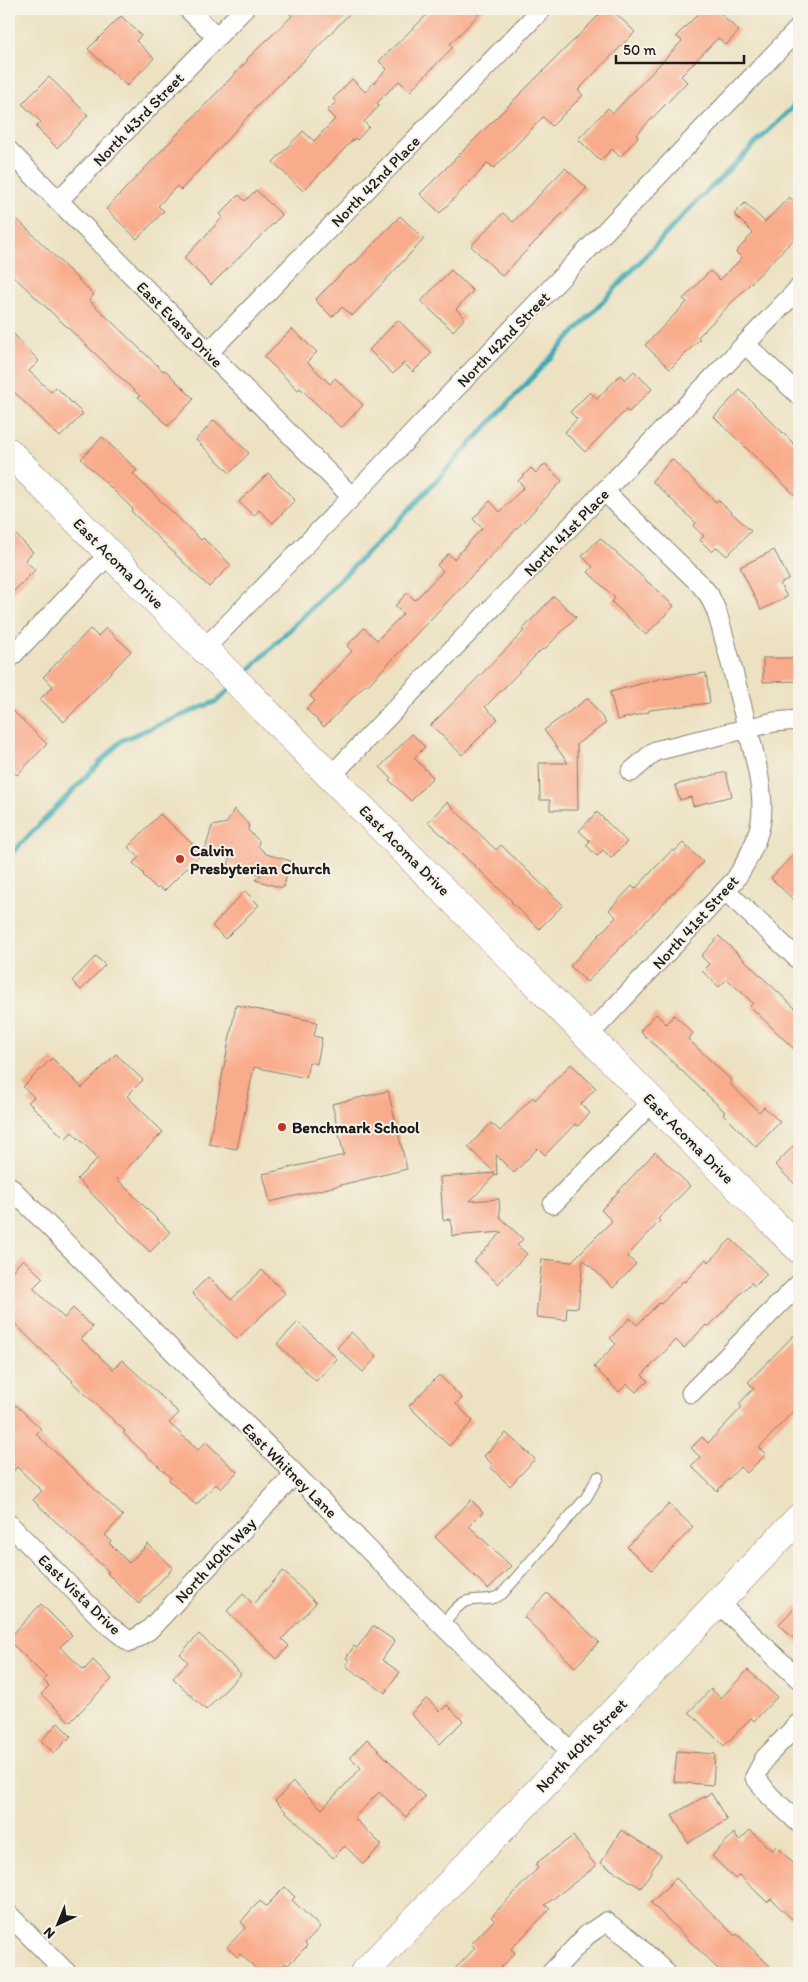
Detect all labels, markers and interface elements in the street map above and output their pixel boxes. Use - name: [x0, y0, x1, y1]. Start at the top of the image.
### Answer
- scale bar: [616, 32, 743, 64]
- text: 50 m: [623, 41, 656, 59]
- street label: North 43rd Street: [89, 69, 188, 170]
- street label: North 42nd Place: [327, 132, 424, 231]
- street label: East Evans Drive: [133, 277, 227, 371]
- street label: North 42nd Street: [453, 288, 554, 391]
- street label: North 41st Place: [520, 485, 613, 580]
- street label: East Acoma Drive: [69, 514, 168, 613]
- street label: East Acoma Drive: [355, 801, 454, 900]
- place label: Calvin Presbyterian Church: [190, 841, 331, 879]
- marker: Calvin Presbyterian Church: [174, 853, 186, 865]
- street label: North 41st Street: [648, 871, 743, 973]
- street label: East Acoma Drive: [639, 1089, 738, 1188]
- place label: Benchmark School: [292, 1118, 420, 1137]
- marker: Benchmark School: [276, 1121, 288, 1133]
- street label: East Whitney Lane: [238, 1419, 341, 1522]
- street label: North 40th Way: [171, 1513, 260, 1607]
- street label: East Vista Drive: [34, 1550, 125, 1639]
- street label: North 40th Street: [532, 1694, 631, 1796]
- north arrow: [32, 1900, 82, 1950]
- text: N: [40, 1924, 59, 1942]

